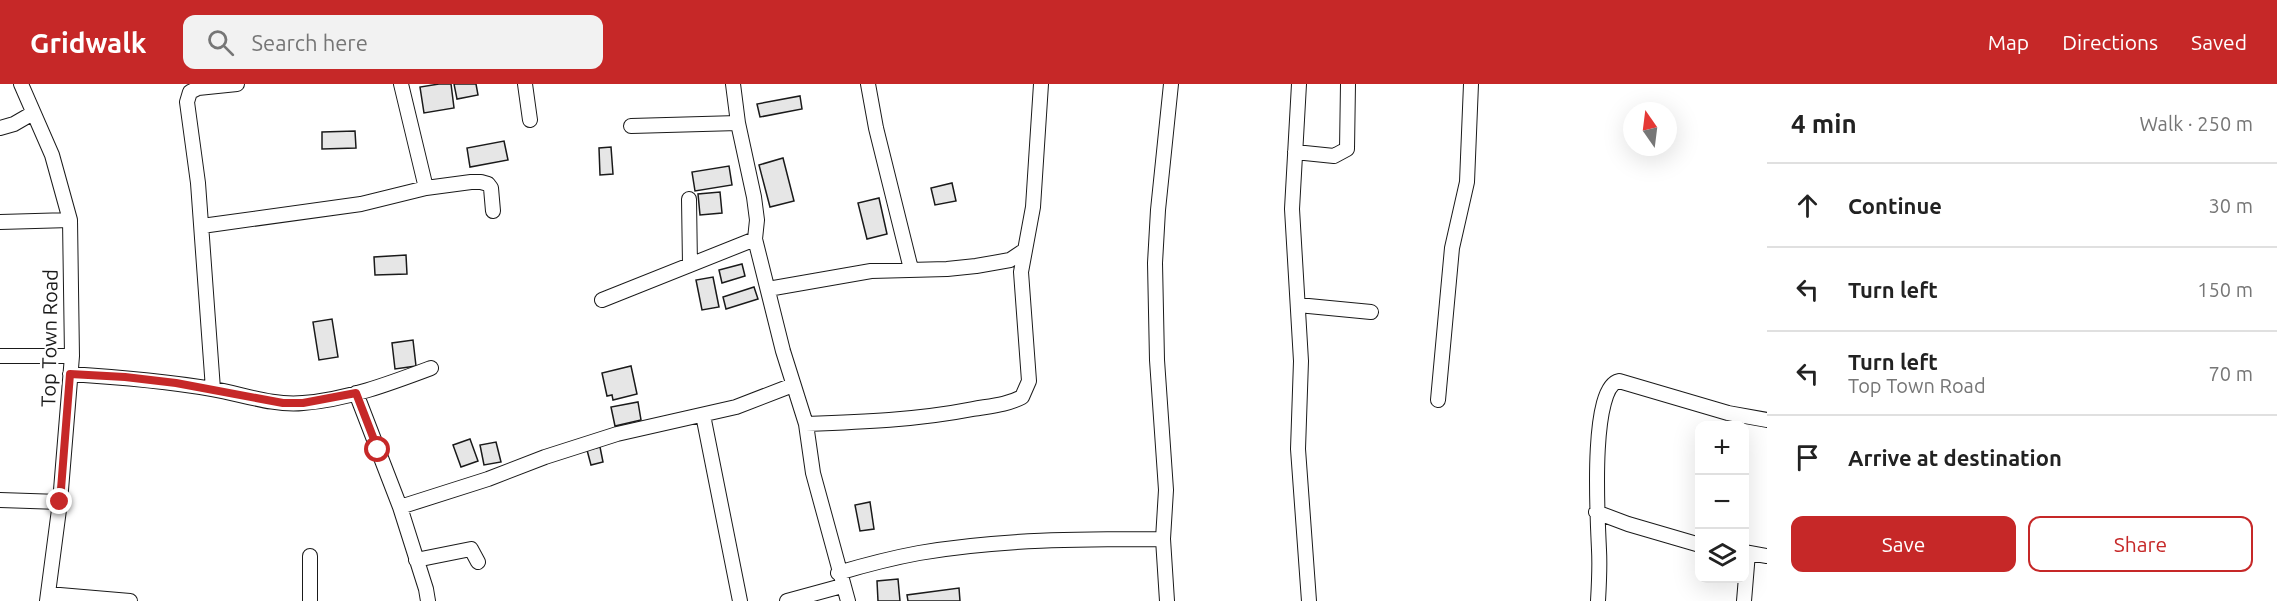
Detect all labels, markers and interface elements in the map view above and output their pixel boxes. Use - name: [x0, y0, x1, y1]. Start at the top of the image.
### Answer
- search box: [183, 15, 603, 69]
- icon: search: [204, 26, 237, 59]
- text: Gridwalk: [30, 27, 147, 58]
- text: Search here: [252, 30, 368, 55]
- text: Map: [1988, 30, 2029, 54]
- text: Directions: [2062, 30, 2158, 54]
- text: Saved: [2191, 30, 2247, 54]
- north arrow: [1623, 102, 1677, 156]
- text: 4 min: [1791, 109, 1857, 138]
- text: Walk · 250 m: [2140, 112, 2253, 135]
- icon: ahead: [1791, 189, 1824, 222]
- text: Continue: [1848, 193, 1942, 218]
- text: 30 m: [2209, 194, 2253, 217]
- street label: Top Town Road: [36, 269, 62, 407]
- icon: left: [1791, 273, 1824, 306]
- text: Turn left: [1848, 277, 1938, 302]
- text: 150 m: [2197, 278, 2253, 301]
- text: Turn left: [1848, 349, 1938, 374]
- icon: left: [1791, 357, 1824, 390]
- text: 70 m: [2209, 362, 2253, 385]
- text: Top Town Road: [1848, 374, 1986, 397]
- map controls: [1695, 421, 1749, 583]
- button: +: [1695, 421, 1749, 475]
- route start: [364, 436, 390, 462]
- icon: arrive: [1791, 441, 1824, 474]
- text: Arrive at destination: [1848, 445, 2062, 470]
- button: −: [1695, 475, 1749, 529]
- route end: [46, 488, 72, 514]
- button: Save: [1791, 516, 2016, 572]
- button: Share: [2028, 516, 2253, 572]
- button: layers: [1695, 529, 1749, 583]

